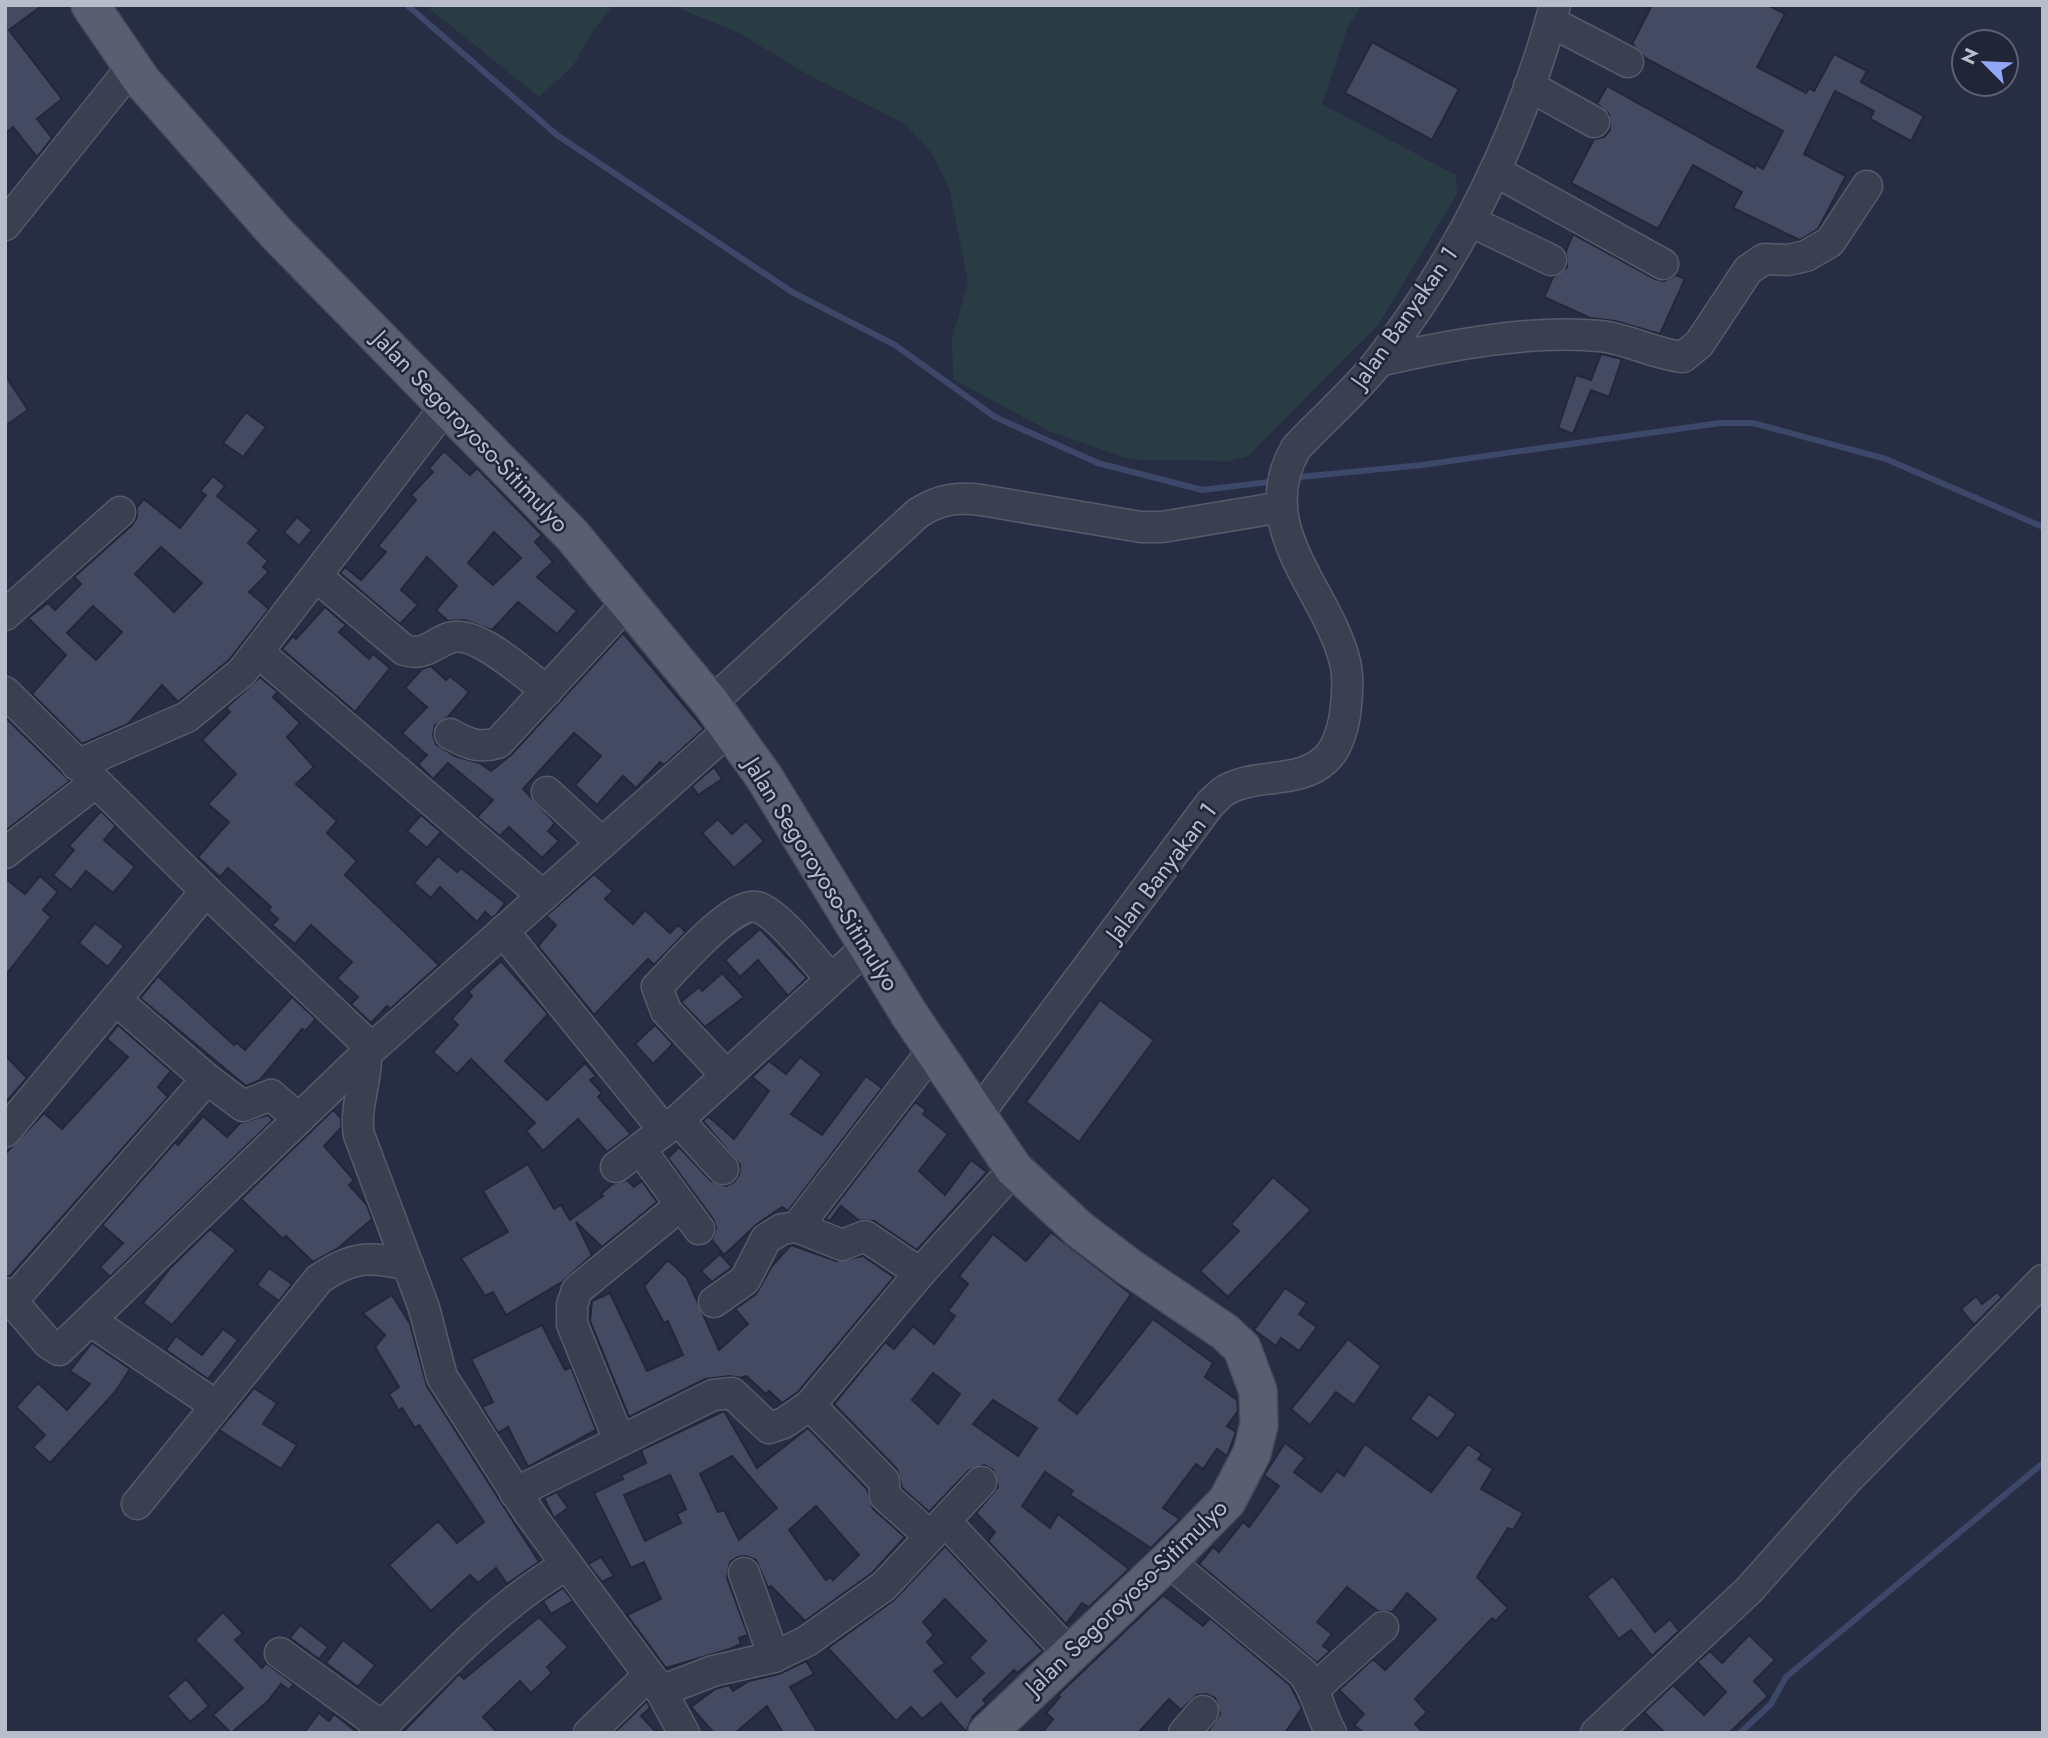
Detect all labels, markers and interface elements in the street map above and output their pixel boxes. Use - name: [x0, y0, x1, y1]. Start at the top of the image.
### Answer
- north arrow: [1950, 28, 2020, 98]
- text: N: [1955, 44, 1985, 69]
- street label: Jalan Banyakan 1: [1340, 239, 1466, 398]
- street label: Jalan Segoroyoso-Sitimulyo: [363, 320, 577, 540]
- street label: Jalan Segoroyoso-Sitimulyo: [734, 748, 908, 998]
- street label: Jalan Banyakan 1: [1095, 795, 1225, 951]
- street label: Jalan Segoroyoso-Sitimulyo: [1015, 1491, 1235, 1705]

